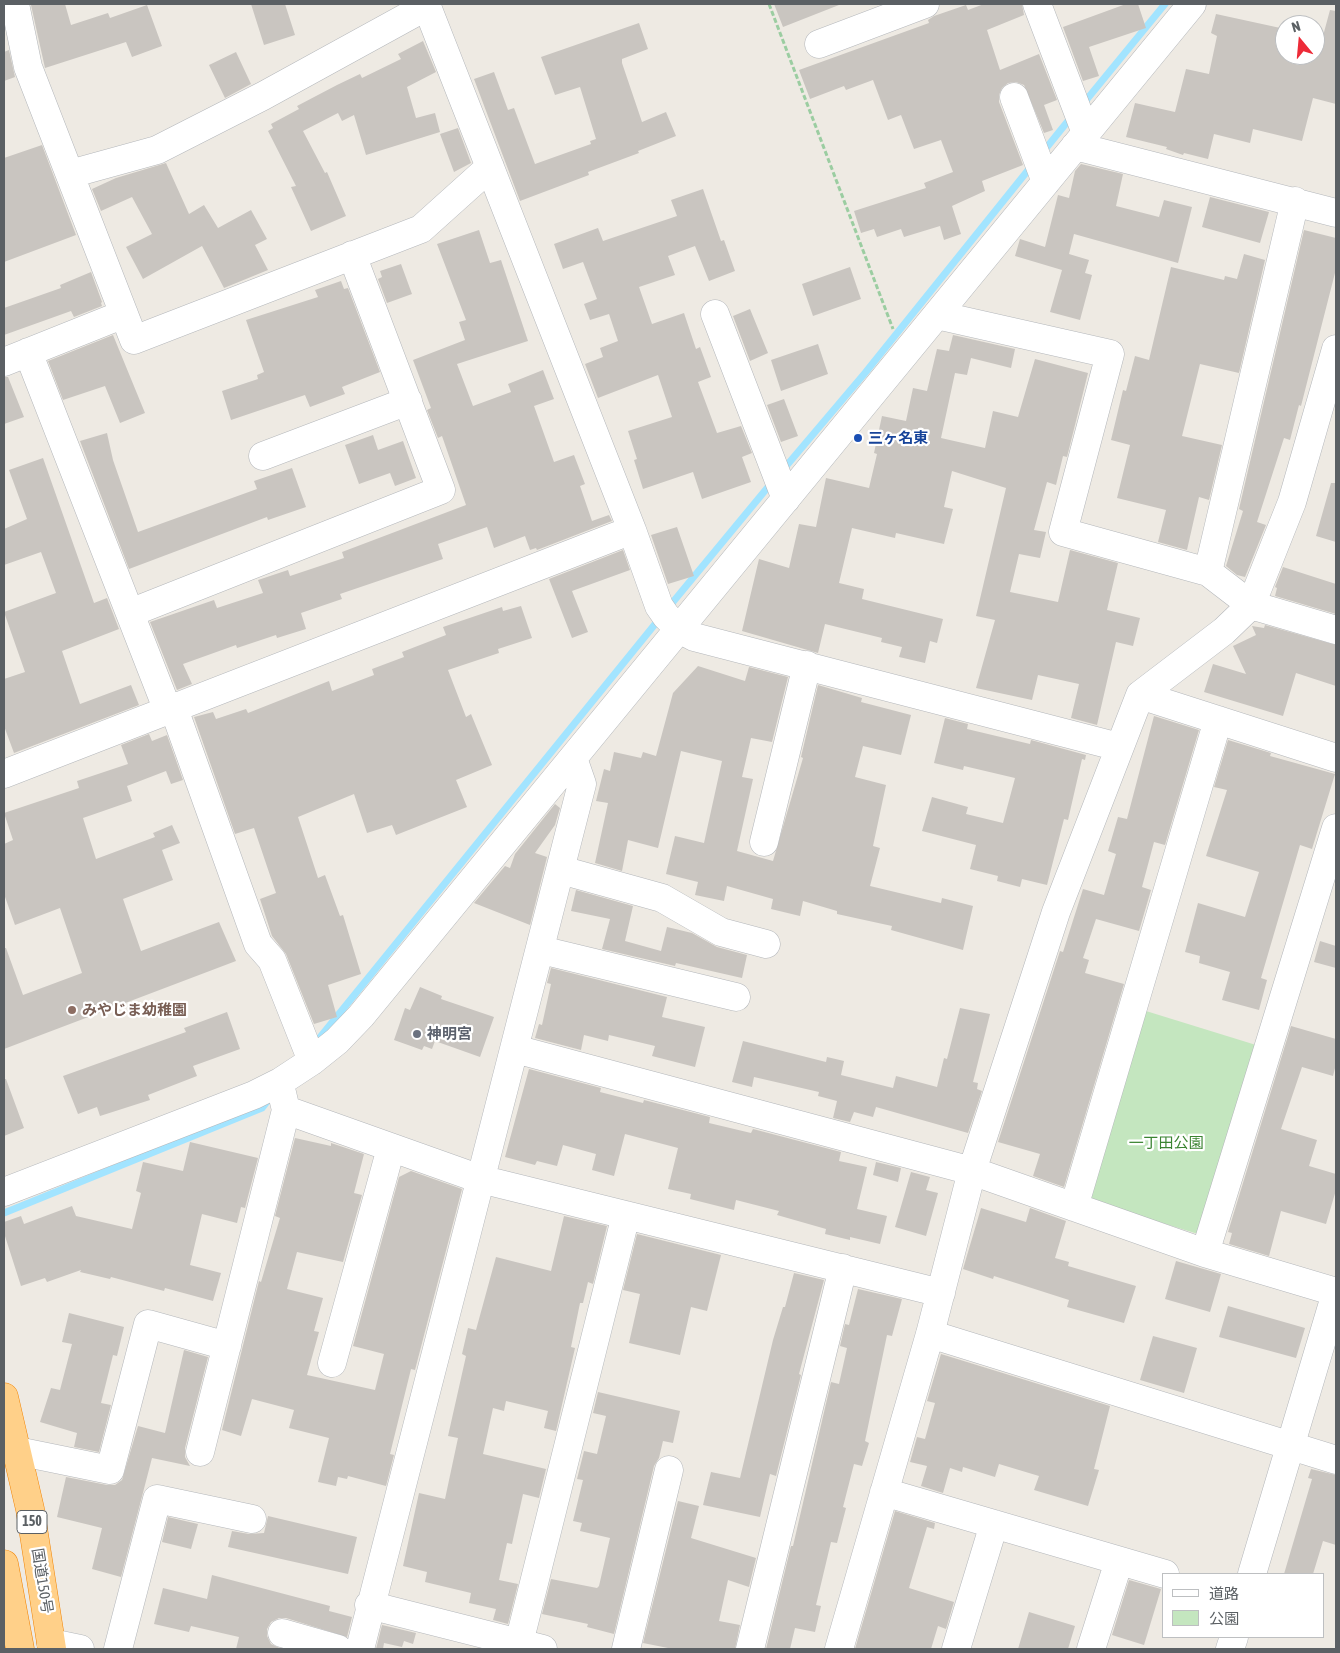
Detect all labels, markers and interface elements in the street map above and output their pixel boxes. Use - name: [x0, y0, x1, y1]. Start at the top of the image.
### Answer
- north arrow: [1275, 15, 1325, 65]
- text: N: [1290, 18, 1302, 35]
- place label: 三ヶ名東: [868, 429, 928, 447]
- marker: 三ヶ名東: [852, 432, 864, 444]
- place label: みやじま幼稚園: [82, 1001, 187, 1019]
- marker: みやじま幼稚園: [66, 1004, 78, 1016]
- place label: 神明宮: [427, 1025, 472, 1043]
- marker: 神明宮: [411, 1028, 423, 1040]
- park label: 一丁田公園: [1129, 1134, 1203, 1152]
- road number: 150: [17, 1510, 47, 1534]
- street label: 国道150号: [28, 1547, 56, 1615]
- legend: [1162, 1573, 1325, 1638]
- text: 道路: [1209, 1585, 1239, 1602]
- text: 公園: [1209, 1610, 1239, 1627]

